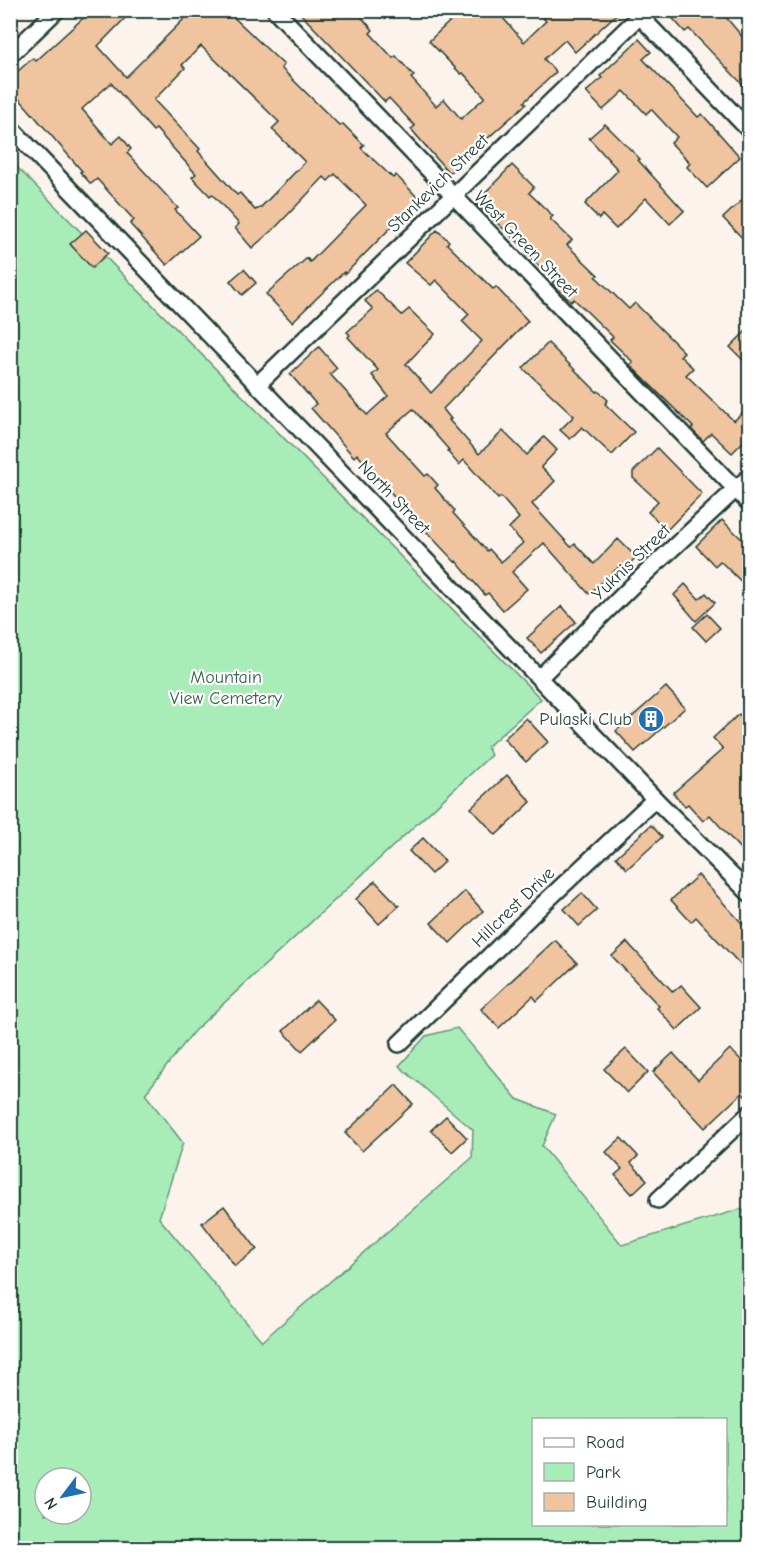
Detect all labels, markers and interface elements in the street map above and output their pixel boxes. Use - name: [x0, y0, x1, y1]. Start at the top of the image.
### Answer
- street label: Stankevich Street: [384, 129, 494, 237]
- street label: West Green Street: [469, 186, 583, 303]
- street label: North Street: [353, 456, 435, 539]
- street label: Yuknis Street: [588, 519, 676, 605]
- park label: Mountain View Cemetery: [170, 667, 283, 709]
- building icon: Pulaski Club: [636, 704, 666, 734]
- place label: Pulaski Club: [539, 709, 632, 730]
- street label: Hillcrest Drive: [468, 863, 559, 952]
- legend: [532, 1418, 727, 1526]
- text: Road: [586, 1432, 625, 1453]
- text: Park: [586, 1462, 621, 1483]
- north arrow: [33, 1466, 93, 1526]
- text: Building: [586, 1492, 648, 1513]
- text: N: [41, 1494, 62, 1513]

